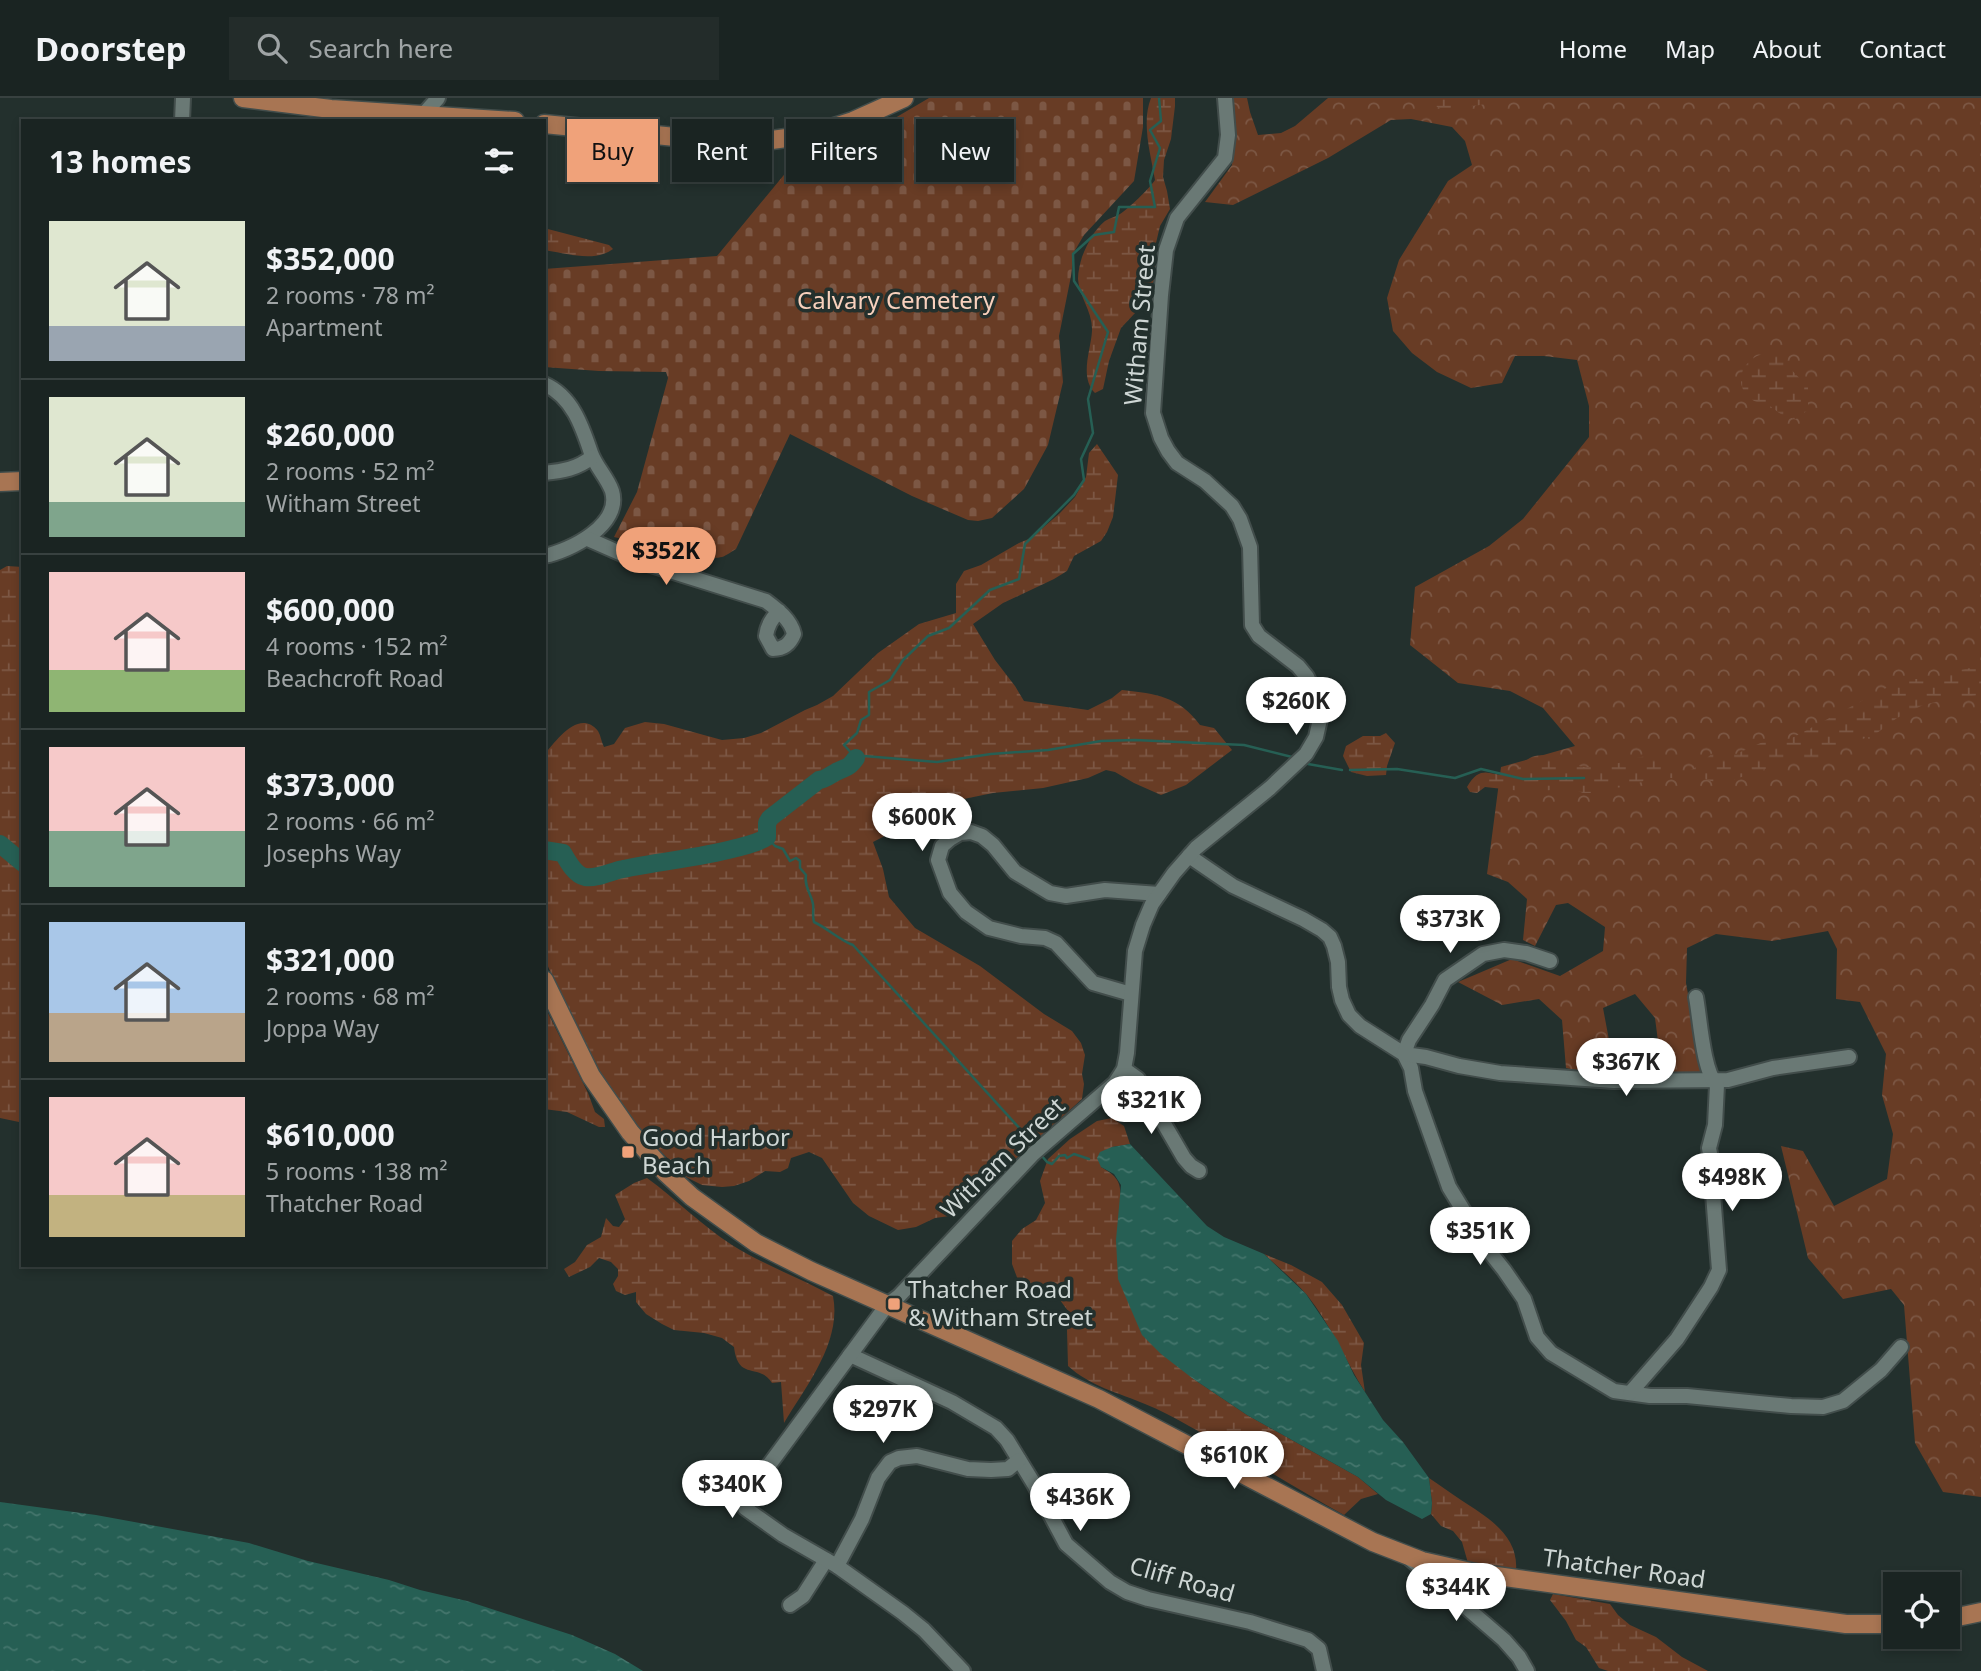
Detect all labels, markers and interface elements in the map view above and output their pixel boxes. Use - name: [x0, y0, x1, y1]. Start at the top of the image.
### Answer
- search box: [229, 17, 719, 80]
- text: Doorstep: [35, 26, 187, 71]
- icon: search: [253, 29, 291, 67]
- text: Search here: [309, 30, 453, 66]
- text: Home: [1559, 32, 1627, 65]
- text: Map: [1665, 32, 1715, 65]
- text: About: [1753, 32, 1821, 65]
- text: Contact: [1859, 32, 1946, 65]
- chip: Buy: [567, 119, 658, 182]
- chip: Rent: [672, 119, 772, 182]
- chip: Filters: [786, 119, 902, 182]
- chip: New: [916, 119, 1014, 182]
- text: 13 homes: [49, 141, 192, 182]
- icon: filters: [480, 142, 518, 180]
- text: $352,000: [266, 238, 395, 279]
- street label: Witham Street: [1115, 243, 1162, 407]
- icon: home: [105, 249, 189, 333]
- text: 2 rooms · 78 m²: [266, 279, 435, 311]
- park label: Calvary Cemetery: [797, 283, 996, 316]
- text: Apartment: [266, 311, 383, 343]
- text: $260,000: [266, 414, 395, 455]
- icon: home: [105, 425, 189, 509]
- text: 2 rooms · 52 m²: [266, 455, 435, 487]
- text: Witham Street: [266, 487, 420, 519]
- pin: $352K: [617, 528, 715, 587]
- text: $352K: [632, 534, 700, 566]
- text: $600,000: [266, 589, 395, 630]
- icon: home: [105, 600, 189, 684]
- text: 4 rooms · 152 m²: [266, 630, 448, 662]
- text: Beachcroft Road: [266, 662, 444, 694]
- pin: $260K: [1247, 678, 1345, 737]
- text: $260K: [1262, 684, 1330, 716]
- text: $373,000: [266, 764, 395, 805]
- icon: home: [105, 775, 189, 859]
- pin: $600K: [873, 794, 971, 853]
- text: $600K: [888, 800, 956, 832]
- text: 2 rooms · 66 m²: [266, 805, 435, 837]
- text: Josephs Way: [266, 837, 401, 869]
- pin: $373K: [1401, 896, 1499, 955]
- text: $373K: [1416, 902, 1484, 934]
- text: $321,000: [266, 939, 395, 980]
- icon: home: [105, 950, 189, 1034]
- text: 2 rooms · 68 m²: [266, 980, 435, 1012]
- text: Joppa Way: [266, 1012, 379, 1044]
- pin: $367K: [1577, 1038, 1675, 1098]
- text: $367K: [1592, 1045, 1660, 1077]
- pin: $321K: [1102, 1076, 1200, 1136]
- text: $321K: [1117, 1083, 1185, 1115]
- street label: Witham Street: [933, 1089, 1072, 1225]
- text: $610,000: [266, 1114, 395, 1155]
- place label: Good Harbor Beach: [642, 1120, 790, 1181]
- icon: home: [105, 1125, 189, 1209]
- marker: Good Harbor Beach: [620, 1144, 636, 1160]
- pin: $498K: [1683, 1154, 1781, 1213]
- text: 5 rooms · 138 m²: [266, 1155, 448, 1187]
- text: $498K: [1698, 1160, 1766, 1192]
- text: Thatcher Road: [266, 1187, 423, 1219]
- pin: $351K: [1431, 1208, 1529, 1267]
- text: $351K: [1446, 1214, 1514, 1246]
- place label: Thatcher Road & Witham Street: [908, 1272, 1093, 1333]
- marker: Thatcher Road & Witham Street: [886, 1296, 902, 1312]
- pin: $297K: [834, 1386, 932, 1445]
- text: $297K: [849, 1392, 917, 1424]
- pin: $610K: [1185, 1432, 1283, 1491]
- text: $610K: [1200, 1438, 1268, 1470]
- pin: $340K: [683, 1460, 781, 1520]
- text: $340K: [698, 1467, 766, 1499]
- pin: $436K: [1031, 1474, 1129, 1533]
- text: $436K: [1046, 1480, 1114, 1512]
- street label: Thatcher Road: [1541, 1540, 1708, 1595]
- street label: Cliff Road: [1126, 1548, 1239, 1609]
- pin: $344K: [1407, 1564, 1505, 1623]
- text: $344K: [1422, 1570, 1490, 1602]
- map controls: [1883, 1572, 1960, 1649]
- button: locate: [1883, 1572, 1960, 1649]

